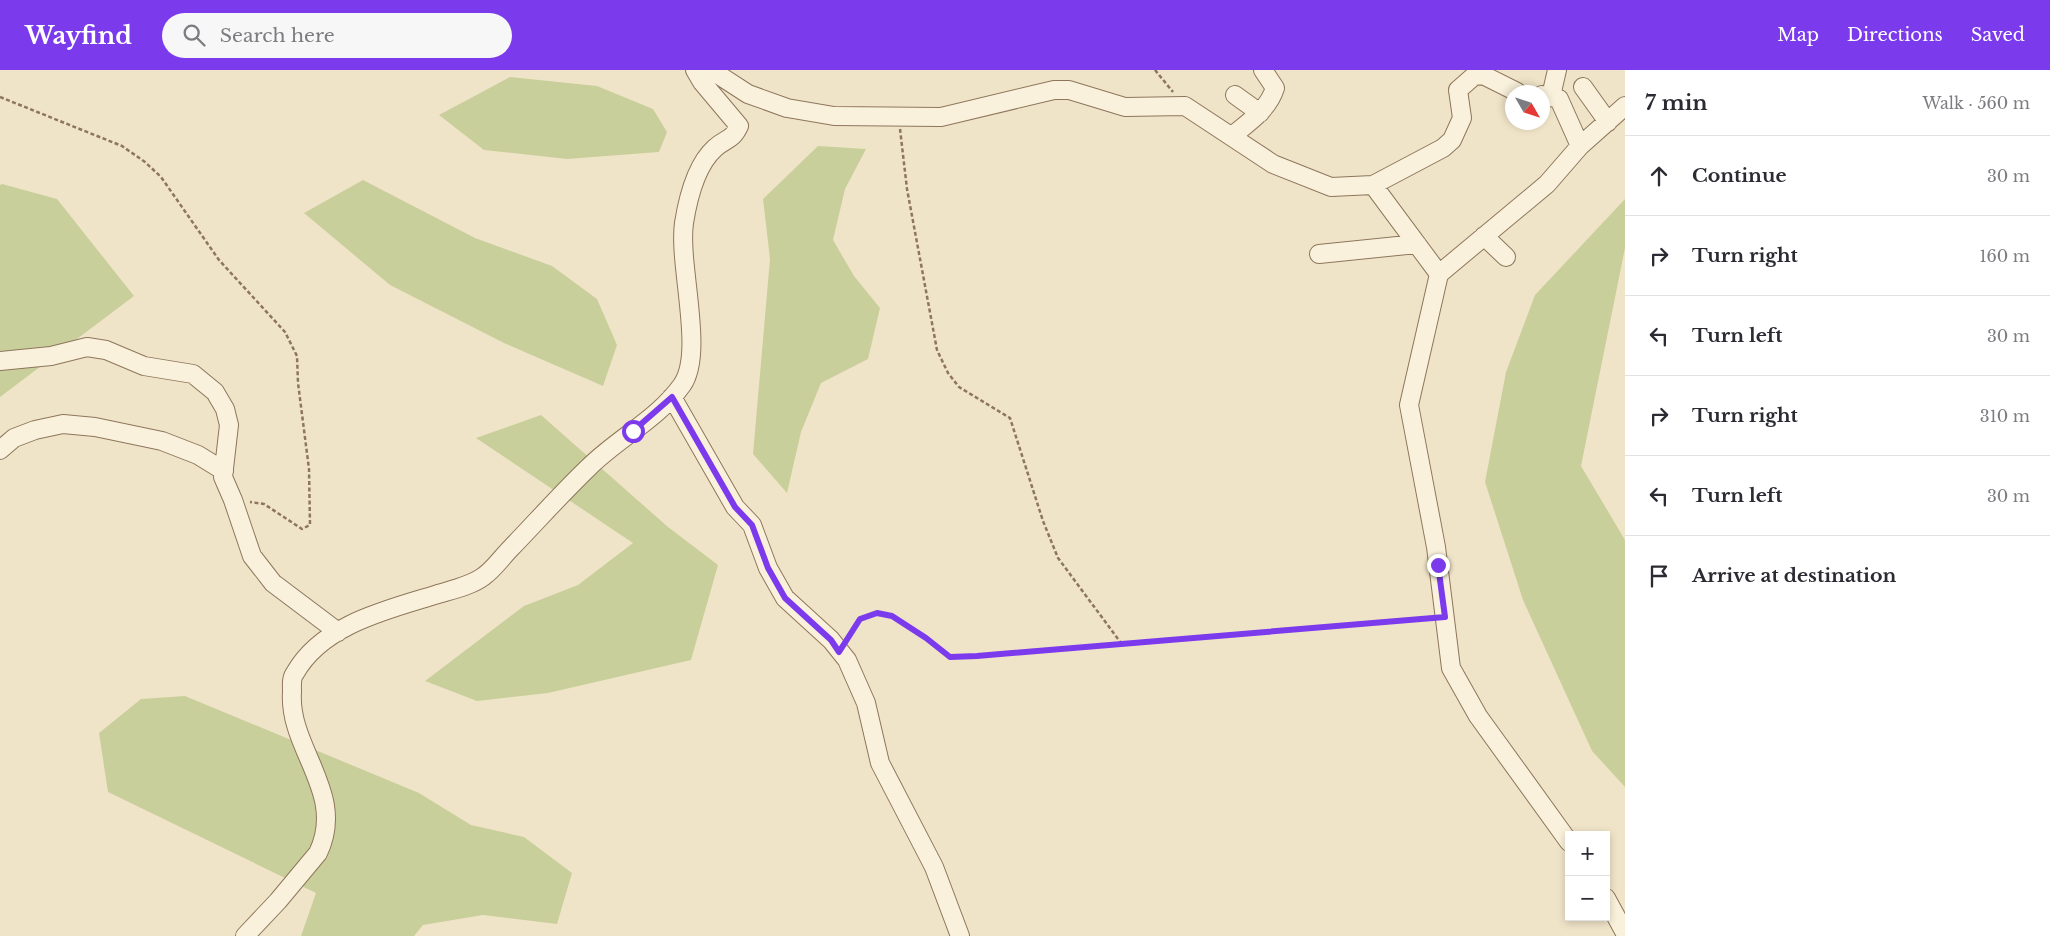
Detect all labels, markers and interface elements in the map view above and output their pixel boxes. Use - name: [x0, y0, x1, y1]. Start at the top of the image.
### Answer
- search box: [162, 13, 512, 58]
- text: Wayfind: [25, 21, 132, 50]
- icon: search: [180, 21, 208, 49]
- text: Search here: [220, 24, 335, 47]
- text: Map: [1777, 24, 1819, 46]
- text: Directions: [1847, 24, 1943, 46]
- text: Saved: [1971, 24, 2025, 46]
- north arrow: [1505, 85, 1550, 130]
- text: 7 min: [1645, 90, 1708, 116]
- text: Walk · 560 m: [1923, 93, 2030, 113]
- icon: ahead: [1645, 162, 1673, 190]
- text: Continue: [1692, 164, 1787, 187]
- text: 30 m: [1987, 166, 2030, 186]
- icon: right: [1645, 242, 1673, 270]
- text: Turn right: [1692, 244, 1798, 267]
- text: 160 m: [1979, 246, 2030, 266]
- icon: left: [1645, 322, 1673, 350]
- text: Turn left: [1692, 324, 1783, 347]
- text: 30 m: [1987, 326, 2030, 346]
- icon: right: [1645, 402, 1673, 430]
- text: Turn right: [1692, 404, 1798, 427]
- text: 310 m: [1980, 406, 2030, 426]
- route start: [622, 420, 645, 443]
- icon: left: [1645, 482, 1673, 510]
- text: Turn left: [1692, 484, 1783, 507]
- text: 30 m: [1987, 486, 2030, 506]
- route end: [1427, 554, 1450, 577]
- icon: arrive: [1645, 562, 1673, 590]
- text: Arrive at destination: [1692, 564, 1896, 587]
- map controls: [1565, 831, 1610, 921]
- button: +: [1565, 831, 1610, 876]
- button: −: [1565, 876, 1610, 921]

